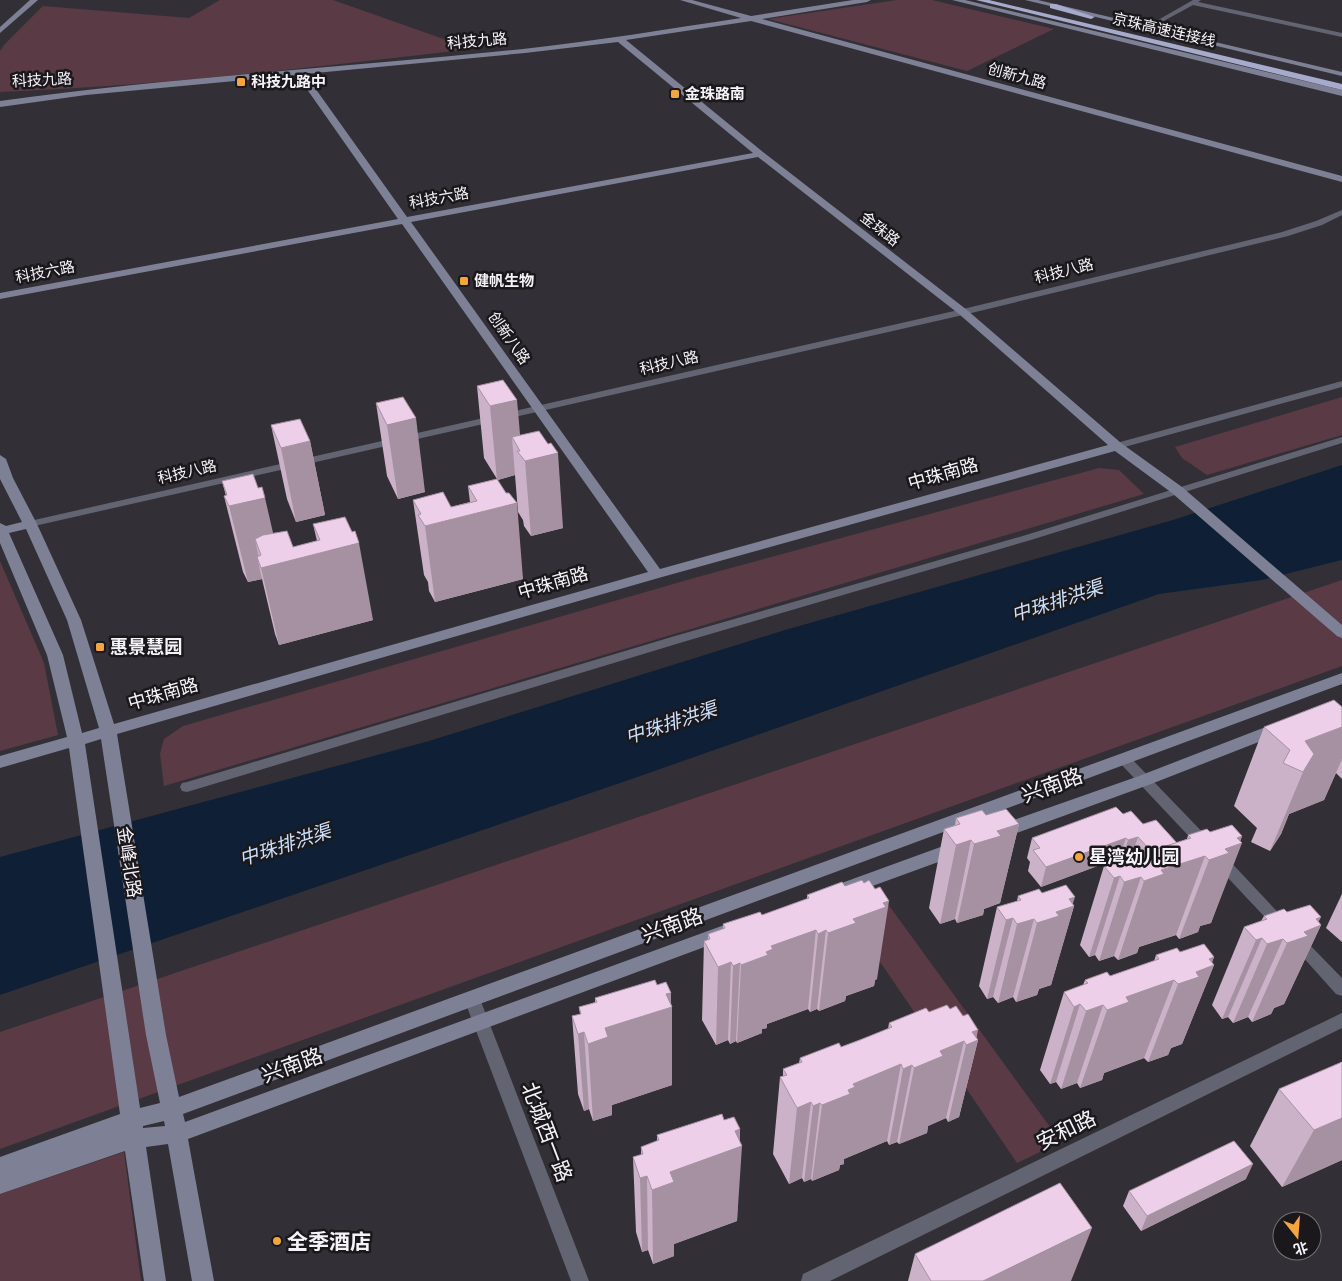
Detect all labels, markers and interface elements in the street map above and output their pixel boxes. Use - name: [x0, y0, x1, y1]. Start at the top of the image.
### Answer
- street label: 京珠高速连接线: [1111, 9, 1217, 51]
- street label: 科技九路: [446, 29, 508, 53]
- street label: 创新九路: [986, 60, 1048, 92]
- street label: 科技九路: [12, 69, 72, 91]
- place label: 科技九路中: [251, 73, 326, 91]
- marker: 科技九路中: [235, 76, 247, 88]
- place label: 金珠路南: [685, 85, 745, 103]
- marker: 金珠路南: [669, 88, 681, 100]
- street label: 科技六路: [408, 184, 470, 212]
- street label: 金珠路: [857, 208, 903, 250]
- street label: 科技八路: [1033, 255, 1095, 287]
- street label: 科技六路: [14, 257, 76, 287]
- place label: 健帆生物: [474, 272, 534, 290]
- marker: 健帆生物: [458, 275, 470, 287]
- street label: 创新八路: [484, 308, 534, 368]
- street label: 科技八路: [638, 347, 700, 379]
- street label: 中珠南路: [905, 454, 981, 494]
- street label: 科技八路: [156, 456, 218, 488]
- street label: 中珠南路: [515, 563, 591, 603]
- water label: 中珠排洪渠: [1008, 574, 1109, 627]
- place label: 惠景慧园: [110, 636, 182, 658]
- marker: 惠景慧园: [94, 641, 106, 653]
- street label: 中珠南路: [125, 674, 201, 714]
- water label: 中珠排洪渠: [622, 696, 723, 749]
- street label: 兴南路: [1018, 762, 1086, 808]
- water label: 中珠排洪渠: [236, 818, 337, 871]
- street label: 金峰北路: [113, 825, 145, 899]
- place label: 星湾幼儿园: [1089, 846, 1179, 868]
- marker: 星湾幼儿园: [1073, 851, 1085, 863]
- street label: 兴南路: [638, 902, 706, 948]
- street label: 兴南路: [258, 1042, 326, 1088]
- street label: 北城西一路: [517, 1079, 577, 1185]
- street label: 安和路: [1032, 1105, 1100, 1155]
- north arrow: [1272, 1211, 1322, 1261]
- place label: 全季酒店: [287, 1229, 371, 1254]
- marker: 全季酒店: [271, 1235, 283, 1247]
- text: 北: [1291, 1238, 1310, 1259]

